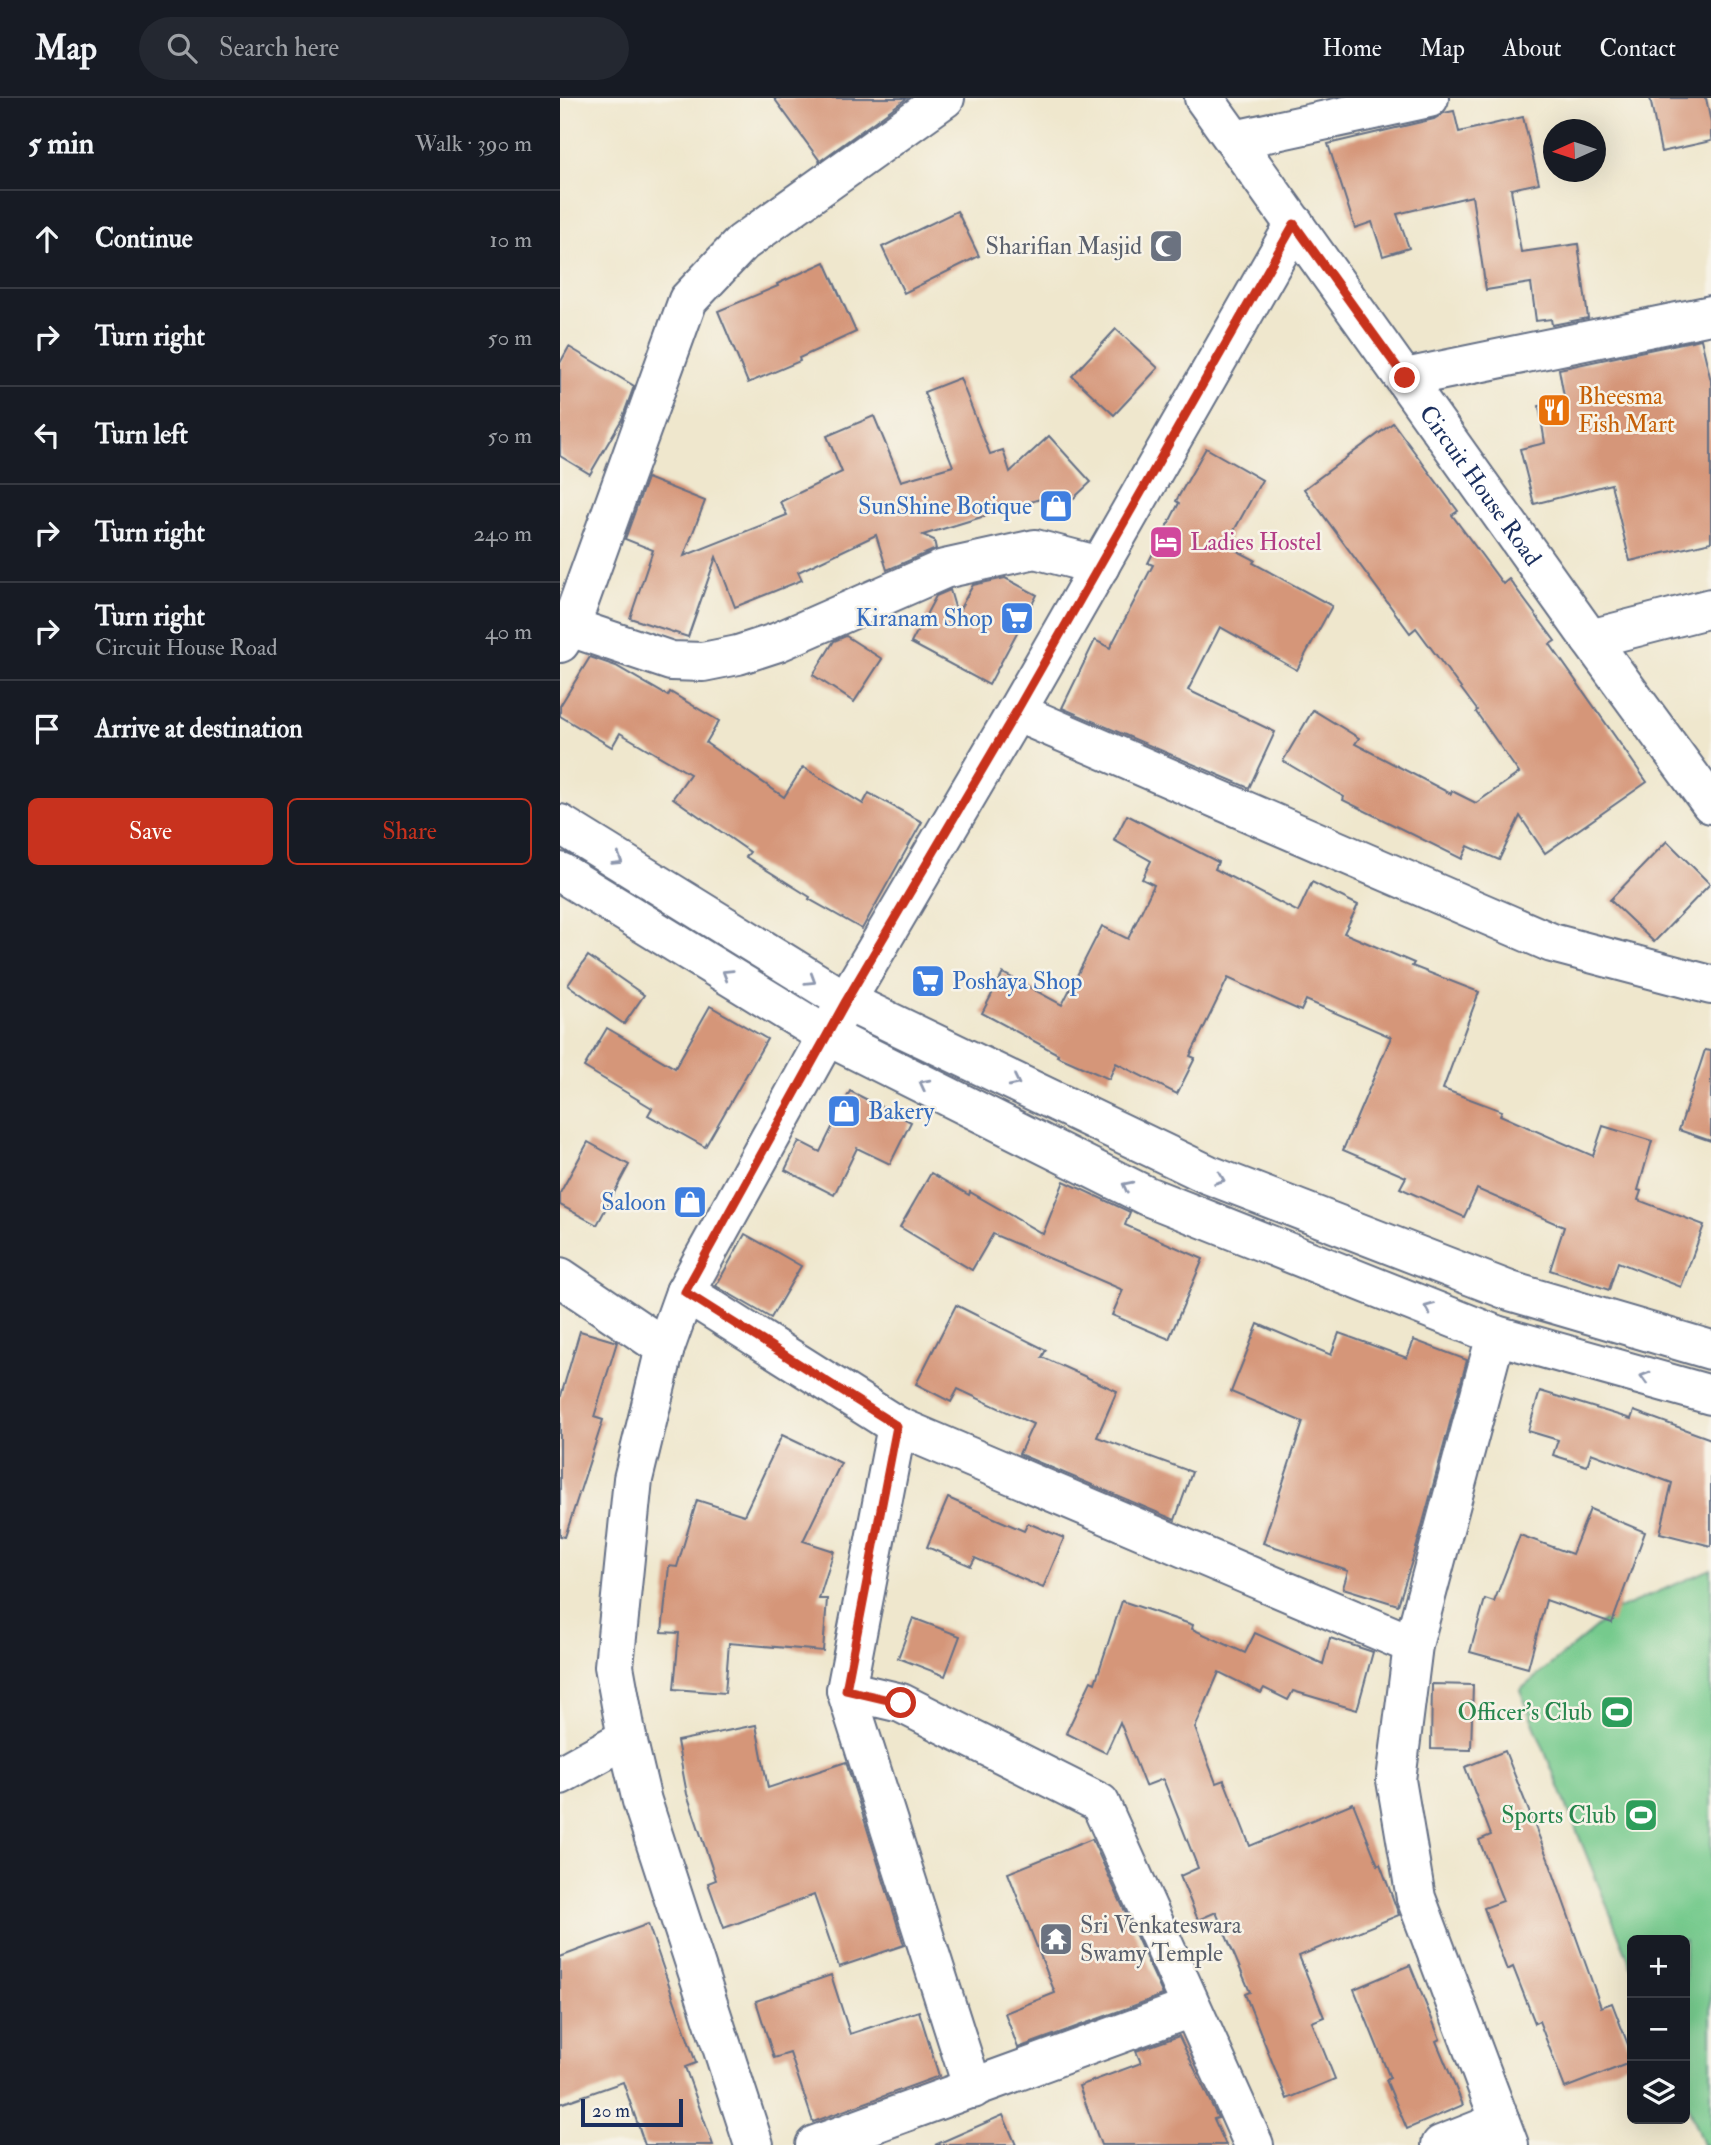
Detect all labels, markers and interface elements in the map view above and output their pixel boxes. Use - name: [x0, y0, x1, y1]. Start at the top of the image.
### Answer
- search box: [139, 17, 629, 80]
- text: Map: [35, 28, 97, 69]
- icon: search: [163, 29, 201, 67]
- text: Search here: [219, 32, 339, 64]
- text: Home: [1322, 33, 1382, 64]
- text: Map: [1420, 33, 1465, 64]
- text: About: [1503, 33, 1562, 64]
- text: Contact: [1600, 33, 1676, 64]
- north arrow: [1543, 119, 1606, 182]
- text: 5 min: [28, 125, 94, 162]
- text: Walk · 390 m: [415, 129, 532, 158]
- icon: ahead: [28, 220, 66, 258]
- text: Continue: [95, 223, 193, 255]
- text: 10 m: [489, 225, 532, 254]
- mosque icon: Sharifian Masjid: [1147, 227, 1185, 265]
- place label: Sharifian Masjid: [986, 231, 1142, 262]
- icon: right: [28, 318, 66, 356]
- text: Turn right: [95, 321, 205, 353]
- text: 50 m: [488, 323, 532, 352]
- route end: [1389, 362, 1420, 393]
- place label: Bheesma Fish Mart: [1578, 381, 1675, 440]
- restaurant icon: Bheesma Fish Mart: [1535, 391, 1573, 429]
- street label: Circuit House Road: [1412, 399, 1549, 572]
- icon: left: [28, 416, 66, 454]
- text: Turn left: [95, 419, 188, 451]
- text: 50 m: [488, 421, 532, 450]
- shop icon: SunShine Botique: [1037, 487, 1075, 525]
- place label: SunShine Botique: [858, 491, 1032, 522]
- icon: right: [28, 514, 66, 552]
- text: Turn right: [95, 517, 205, 549]
- text: 240 m: [473, 519, 532, 548]
- hotel icon: Ladies Hostel: [1147, 523, 1185, 561]
- place label: Ladies Hostel: [1190, 527, 1322, 558]
- supermarket icon: Kiranam Shop: [998, 599, 1036, 637]
- text: Turn right: [95, 601, 205, 633]
- place label: Kiranam Shop: [856, 603, 993, 634]
- icon: right: [28, 612, 66, 650]
- text: 40 m: [485, 617, 532, 646]
- text: Circuit House Road: [95, 633, 278, 662]
- icon: arrive: [28, 710, 66, 748]
- text: Arrive at destination: [95, 713, 303, 745]
- button: Save: [28, 798, 273, 865]
- button: Share: [287, 798, 532, 865]
- one-way arrow: [610, 852, 623, 865]
- supermarket icon: Poshaya Shop: [909, 962, 947, 1000]
- place label: Poshaya Shop: [952, 966, 1082, 997]
- one-way arrow: [722, 970, 735, 983]
- one-way arrow: [804, 972, 817, 985]
- one-way arrow: [1008, 1074, 1020, 1088]
- one-way arrow: [919, 1079, 931, 1093]
- shop icon: Bakery: [825, 1092, 863, 1130]
- place label: Bakery: [868, 1096, 935, 1127]
- one-way arrow: [1214, 1171, 1226, 1185]
- one-way arrow: [1122, 1181, 1134, 1195]
- shop icon: Saloon: [671, 1183, 709, 1221]
- place label: Saloon: [601, 1187, 666, 1218]
- one-way arrow: [1423, 1303, 1435, 1317]
- one-way arrow: [1639, 1371, 1651, 1385]
- route start: [885, 1687, 916, 1718]
- sports icon: Officer's Club: [1598, 1693, 1636, 1731]
- place label: Officer's Club: [1458, 1697, 1592, 1728]
- sports icon: Sports Club: [1622, 1796, 1660, 1834]
- place label: Sports Club: [1501, 1800, 1616, 1831]
- place label: Sri Venkateswara Swamy Temple: [1080, 1910, 1243, 1969]
- temple icon: Sri Venkateswara Swamy Temple: [1037, 1920, 1075, 1958]
- map controls: [1627, 1935, 1690, 2124]
- button: +: [1627, 1935, 1690, 1998]
- button: −: [1627, 1998, 1690, 2061]
- button: layers: [1627, 2061, 1690, 2124]
- scale bar: [581, 2096, 682, 2128]
- text: 20 m: [592, 2099, 630, 2123]

